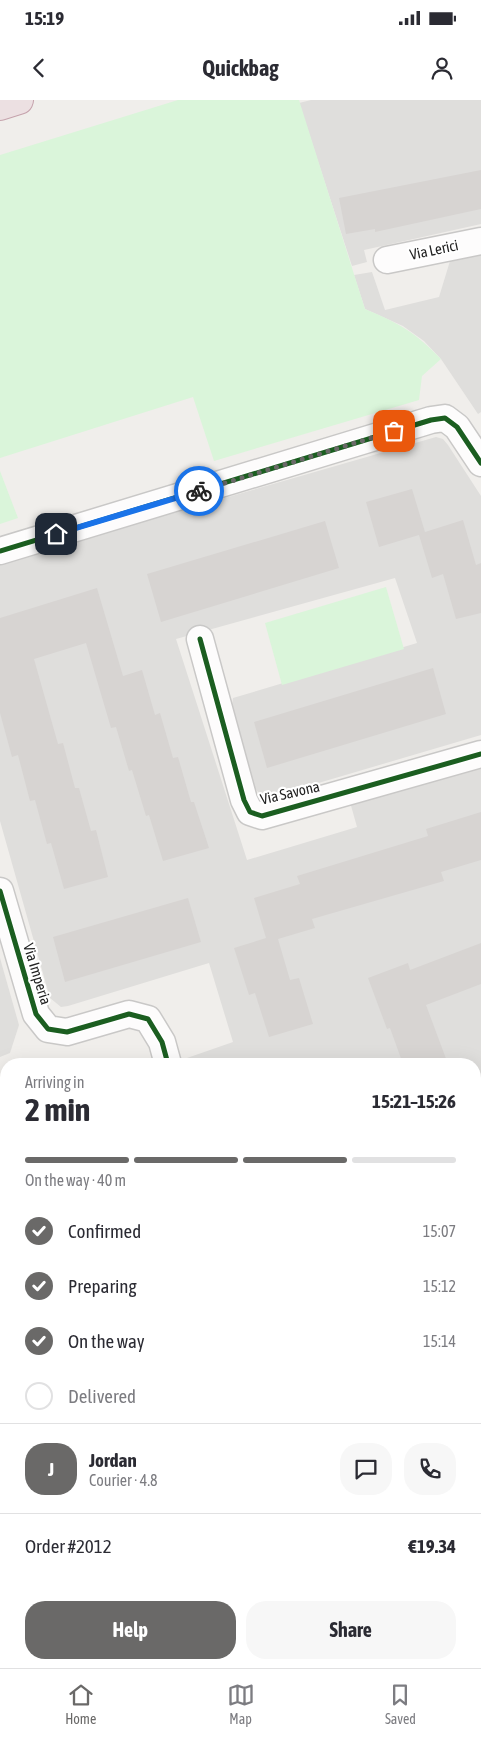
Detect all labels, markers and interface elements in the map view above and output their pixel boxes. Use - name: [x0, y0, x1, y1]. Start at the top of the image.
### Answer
- text: 15:19: [25, 7, 64, 29]
- icon: back: [25, 54, 53, 82]
- icon: person: [428, 54, 456, 82]
- text: Quickbag: [202, 55, 279, 81]
- street label: Via Lerici: [408, 236, 460, 263]
- pin: [373, 410, 415, 452]
- icon: bag: [380, 417, 408, 445]
- courier: [174, 466, 224, 516]
- icon: bike: [185, 477, 213, 505]
- pin: [35, 513, 77, 555]
- icon: home: [42, 520, 70, 548]
- street label: Via Savona: [259, 777, 321, 808]
- street label: Via Imperia: [20, 941, 55, 1007]
- text: Arriving in: [25, 1073, 85, 1091]
- text: 15:21–15:26: [372, 1090, 456, 1112]
- text: 2 min: [25, 1091, 90, 1128]
- text: On the way · 40 m: [25, 1171, 126, 1189]
- icon: check: [25, 1217, 53, 1245]
- text: Confirmed: [68, 1220, 141, 1242]
- text: 15:07: [423, 1222, 456, 1240]
- icon: check: [25, 1272, 53, 1300]
- text: Preparing: [68, 1275, 137, 1297]
- text: 15:12: [423, 1277, 456, 1295]
- icon: check: [25, 1327, 53, 1355]
- text: On the way: [68, 1330, 145, 1352]
- text: 15:14: [423, 1332, 456, 1350]
- text: Delivered: [68, 1385, 136, 1407]
- button: chat: [340, 1443, 392, 1495]
- button: phone: [404, 1443, 456, 1495]
- text: Jordan: [89, 1449, 137, 1471]
- text: J: [48, 1458, 54, 1480]
- text: Courier · 4.8: [89, 1471, 158, 1489]
- text: Order #2012: [25, 1535, 112, 1557]
- text: €19.34: [408, 1535, 456, 1557]
- button: Help: [25, 1601, 236, 1659]
- button: Share: [246, 1601, 456, 1659]
- tab: Home: [65, 1681, 96, 1727]
- tab: Map: [227, 1681, 255, 1727]
- tab: Saved: [385, 1681, 416, 1727]

